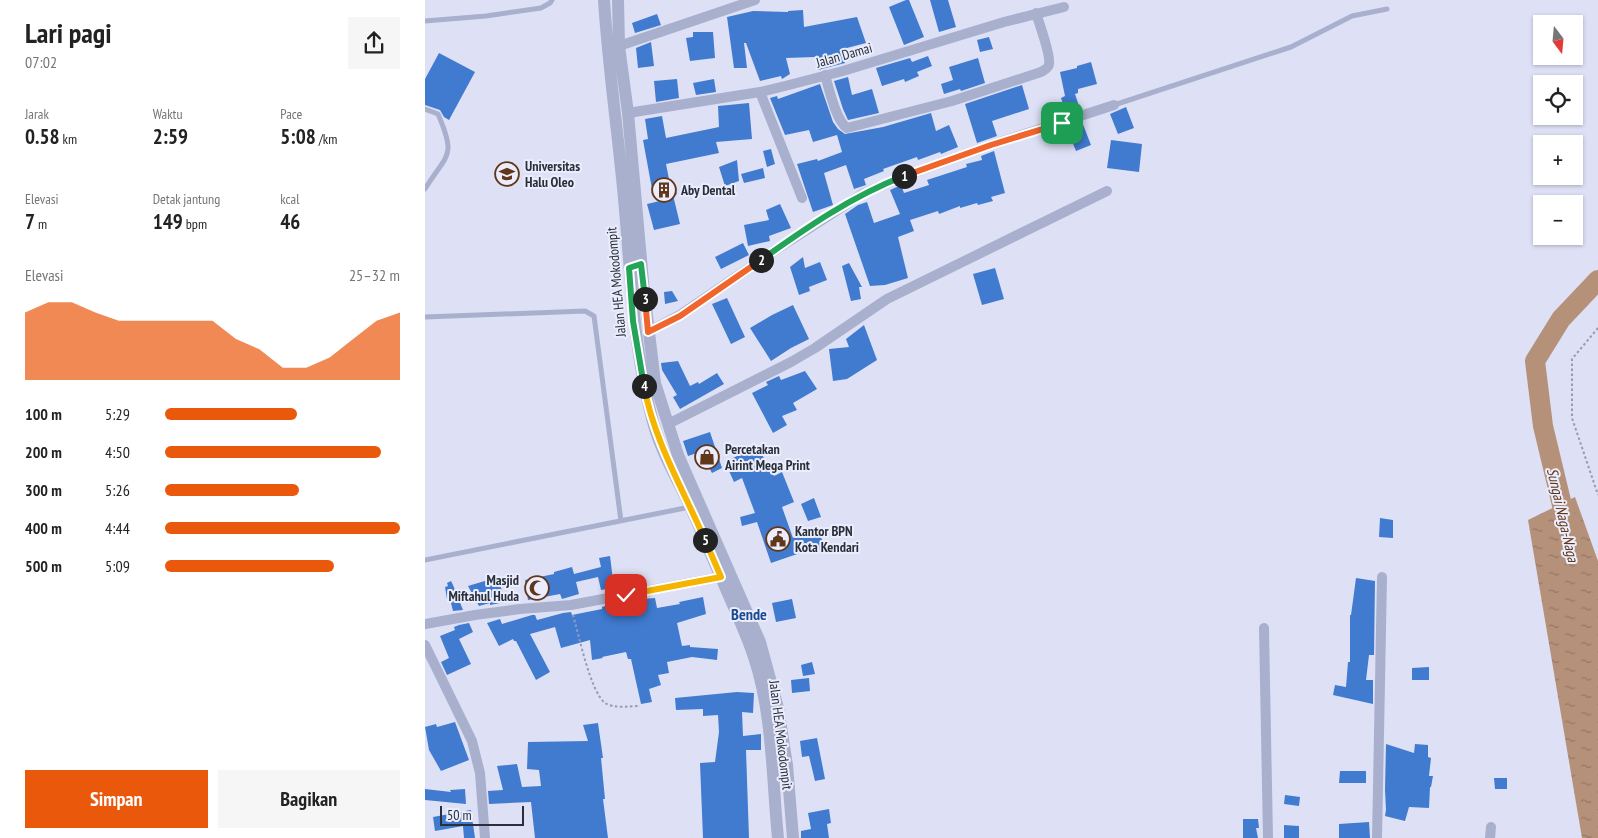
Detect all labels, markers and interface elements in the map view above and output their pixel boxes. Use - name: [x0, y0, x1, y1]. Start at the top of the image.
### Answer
- text: Lari pagi: [25, 14, 111, 51]
- north arrow: [1533, 15, 1583, 65]
- map controls: [1533, 15, 1583, 245]
- button: share: [348, 17, 400, 69]
- street label: Jalan Damai: [813, 38, 874, 72]
- text: 07:02: [25, 52, 57, 72]
- button: locate: [1533, 75, 1583, 125]
- pin: [1041, 102, 1083, 144]
- text: Jarak: [25, 105, 49, 123]
- text: Waktu: [153, 105, 183, 123]
- text: Pace: [280, 105, 302, 123]
- icon: arrive: [1048, 109, 1076, 137]
- text: 0.58: [25, 123, 60, 150]
- text: 2:59: [153, 123, 188, 150]
- text: 5:08: [280, 123, 316, 150]
- text: km: [60, 130, 77, 148]
- text: /km: [316, 130, 337, 148]
- button: +: [1533, 135, 1583, 185]
- place label: Universitas Halu Oleo: [525, 157, 580, 191]
- school or university icon: Universitas Halu Oleo: [494, 161, 520, 187]
- pin: 1: [891, 164, 917, 188]
- text: 1: [901, 167, 908, 185]
- building icon: Aby Dental: [651, 177, 677, 203]
- place label: Aby Dental: [680, 181, 736, 199]
- text: Elevasi: [25, 190, 59, 208]
- text: Detak jantung: [153, 190, 220, 208]
- text: kcal: [280, 190, 299, 208]
- button: −: [1533, 195, 1583, 245]
- text: 7: [25, 208, 35, 235]
- text: 149: [153, 208, 183, 235]
- text: 46: [280, 208, 300, 235]
- text: m: [35, 215, 47, 233]
- text: bpm: [183, 215, 207, 233]
- street label: Jalan HEA Mokodompit: [602, 226, 630, 339]
- pin: 2: [749, 248, 773, 272]
- text: 2: [758, 251, 765, 269]
- text: Elevasi: [25, 265, 63, 285]
- text: 25–32 m: [349, 265, 400, 285]
- pin: 3: [633, 286, 657, 312]
- text: 3: [642, 290, 649, 308]
- pin: 4: [631, 374, 657, 398]
- text: 4: [641, 377, 648, 395]
- text: 100 m: [25, 404, 62, 424]
- text: 5:29: [105, 404, 130, 424]
- place label: Percetakan Airint Mega Print: [724, 440, 810, 474]
- text: 200 m: [25, 442, 62, 462]
- text: 4:50: [105, 442, 130, 462]
- shop icon: Percetakan Airint Mega Print: [694, 444, 720, 470]
- water label: Sungai Naga-Naga: [1543, 466, 1583, 565]
- text: 300 m: [25, 480, 62, 500]
- text: 5:26: [105, 480, 130, 500]
- text: 400 m: [25, 518, 62, 538]
- text: 4:44: [105, 518, 130, 538]
- place label: Kantor BPN Kota Kendari: [795, 522, 859, 556]
- public building icon: Kantor BPN Kota Kendari: [765, 526, 791, 552]
- pin: 5: [693, 528, 717, 552]
- text: 5: [702, 531, 709, 549]
- text: 500 m: [25, 556, 62, 576]
- text: 5:09: [105, 556, 130, 576]
- place label: Masjid Miftahul Huda: [449, 571, 519, 605]
- pin: [605, 574, 647, 616]
- mosque icon: Masjid Miftahul Huda: [524, 575, 550, 601]
- icon: check: [612, 581, 640, 609]
- district label: Bende: [731, 604, 767, 624]
- street label: Jalan HEA Mokodompit: [765, 678, 797, 791]
- button: Simpan: [25, 770, 208, 828]
- button: Bagikan: [218, 770, 400, 828]
- scale bar: [440, 803, 524, 826]
- text: 50 m: [447, 806, 472, 824]

